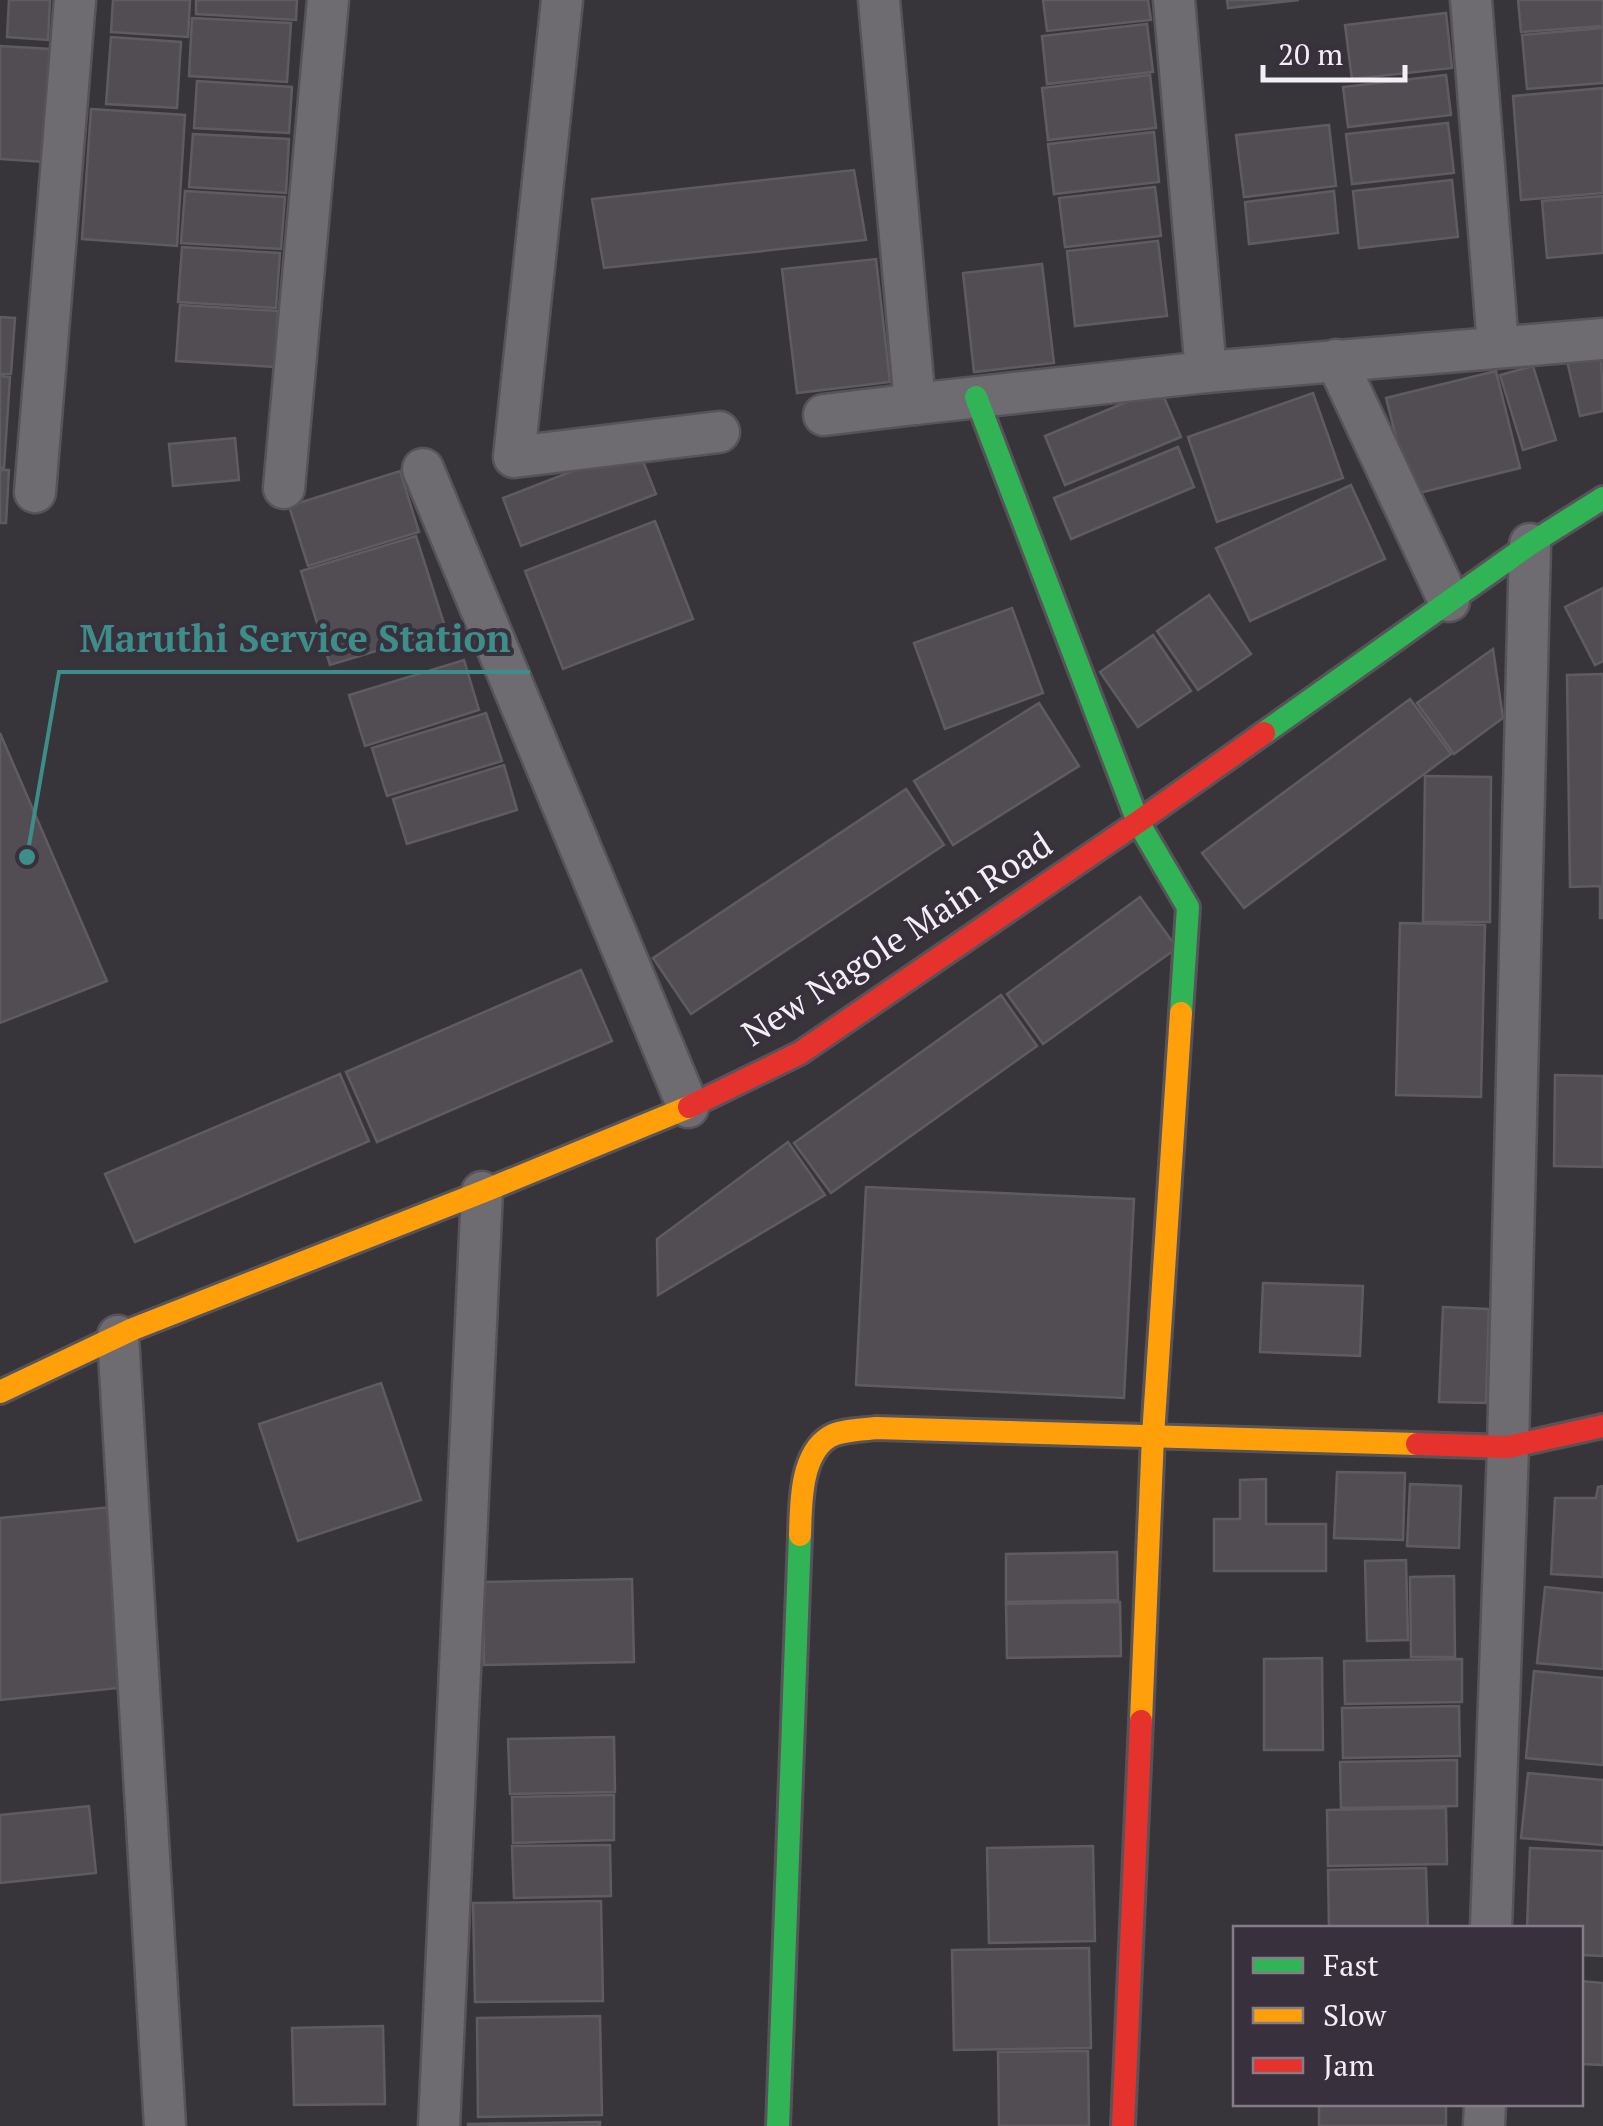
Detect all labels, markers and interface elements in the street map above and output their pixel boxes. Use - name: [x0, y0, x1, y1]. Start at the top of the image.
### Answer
- scale bar: [1263, 20, 1406, 82]
- text: 20 m: [1278, 34, 1343, 74]
- callout: Maruthi Service Station: [59, 604, 530, 672]
- text: Maruthi Service Station: [79, 613, 511, 663]
- street label: New Nagole Main Road: [733, 821, 1060, 1056]
- legend: [1233, 1926, 1583, 2106]
- text: Fast: [1323, 1945, 1379, 1985]
- text: Slow: [1323, 1995, 1387, 2035]
- text: Jam: [1323, 2045, 1374, 2085]

